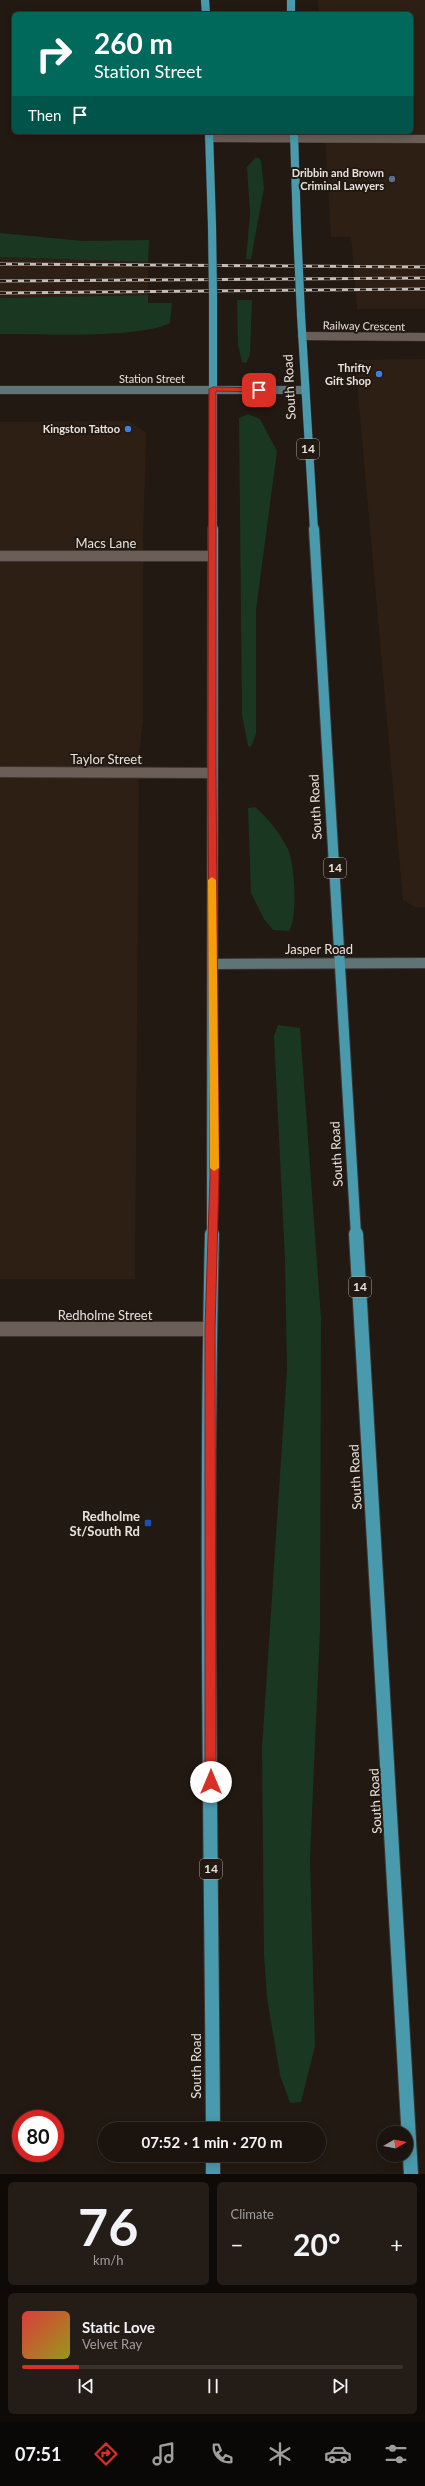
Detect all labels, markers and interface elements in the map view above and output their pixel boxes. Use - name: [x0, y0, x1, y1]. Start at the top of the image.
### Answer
- text: 260 m: [94, 26, 173, 60]
- icon: right: [28, 28, 80, 80]
- text: Station Street: [94, 60, 202, 82]
- icon: arrive: [69, 104, 91, 126]
- text: Then: [28, 106, 61, 124]
- place label: Dribbin and Brown Criminal Lawyers: [292, 166, 384, 192]
- marker: Dribbin and Brown Criminal Lawyers: [387, 174, 397, 184]
- street label: Railway Crescent: [323, 318, 405, 333]
- street label: South Road: [279, 354, 299, 420]
- place label: Thrifty Gift Shop: [325, 361, 371, 387]
- marker: Thrifty Gift Shop: [374, 369, 384, 379]
- street label: Station Street: [119, 372, 185, 385]
- pin: [242, 373, 276, 407]
- icon: arrive: [248, 379, 270, 401]
- place label: Kingston Tattoo: [43, 422, 120, 435]
- marker: Kingston Tattoo: [123, 424, 133, 434]
- road number: 14: [297, 439, 319, 459]
- street label: Macs Lane: [76, 535, 137, 551]
- street label: Taylor Street: [70, 751, 142, 767]
- street label: South Road: [305, 774, 325, 840]
- road number: 14: [324, 858, 346, 878]
- street label: Jasper Road: [285, 941, 353, 957]
- street label: South Road: [326, 1121, 346, 1187]
- road number: 14: [349, 1277, 371, 1297]
- street label: Redholme Street: [58, 1307, 153, 1323]
- street label: South Road: [345, 1444, 365, 1510]
- place label: Redholme St/South Rd: [70, 1508, 140, 1539]
- marker: Redholme St/South Rd: [143, 1518, 153, 1528]
- position arrow: [190, 1761, 232, 1803]
- street label: South Road: [365, 1768, 385, 1834]
- road number: 14: [200, 1859, 222, 1879]
- street label: South Road: [188, 2033, 204, 2099]
- speed limit sign: 80: [12, 2110, 64, 2162]
- north arrow: [377, 2126, 413, 2162]
- map controls: [377, 2126, 413, 2162]
- text: 07:52 · 1 min · 270 m: [142, 2133, 282, 2151]
- text: 76: [78, 2195, 138, 2257]
- text: Climate: [231, 2206, 274, 2222]
- text: 20°: [293, 2226, 340, 2262]
- text: −: [231, 2231, 243, 2258]
- text: +: [390, 2231, 403, 2258]
- text: km/h: [93, 2252, 123, 2268]
- text: Static Love: [82, 2318, 155, 2336]
- text: Velvet Ray: [82, 2336, 142, 2352]
- icon: previous: [75, 2375, 97, 2397]
- icon: pause: [202, 2375, 224, 2397]
- icon: next: [329, 2375, 351, 2397]
- icon: directions: [92, 2440, 120, 2468]
- icon: music: [150, 2440, 178, 2468]
- icon: phone: [208, 2440, 236, 2468]
- icon: climate: [266, 2440, 294, 2468]
- icon: car: [324, 2440, 352, 2468]
- icon: filters: [382, 2440, 410, 2468]
- text: 07:51: [15, 2443, 61, 2465]

